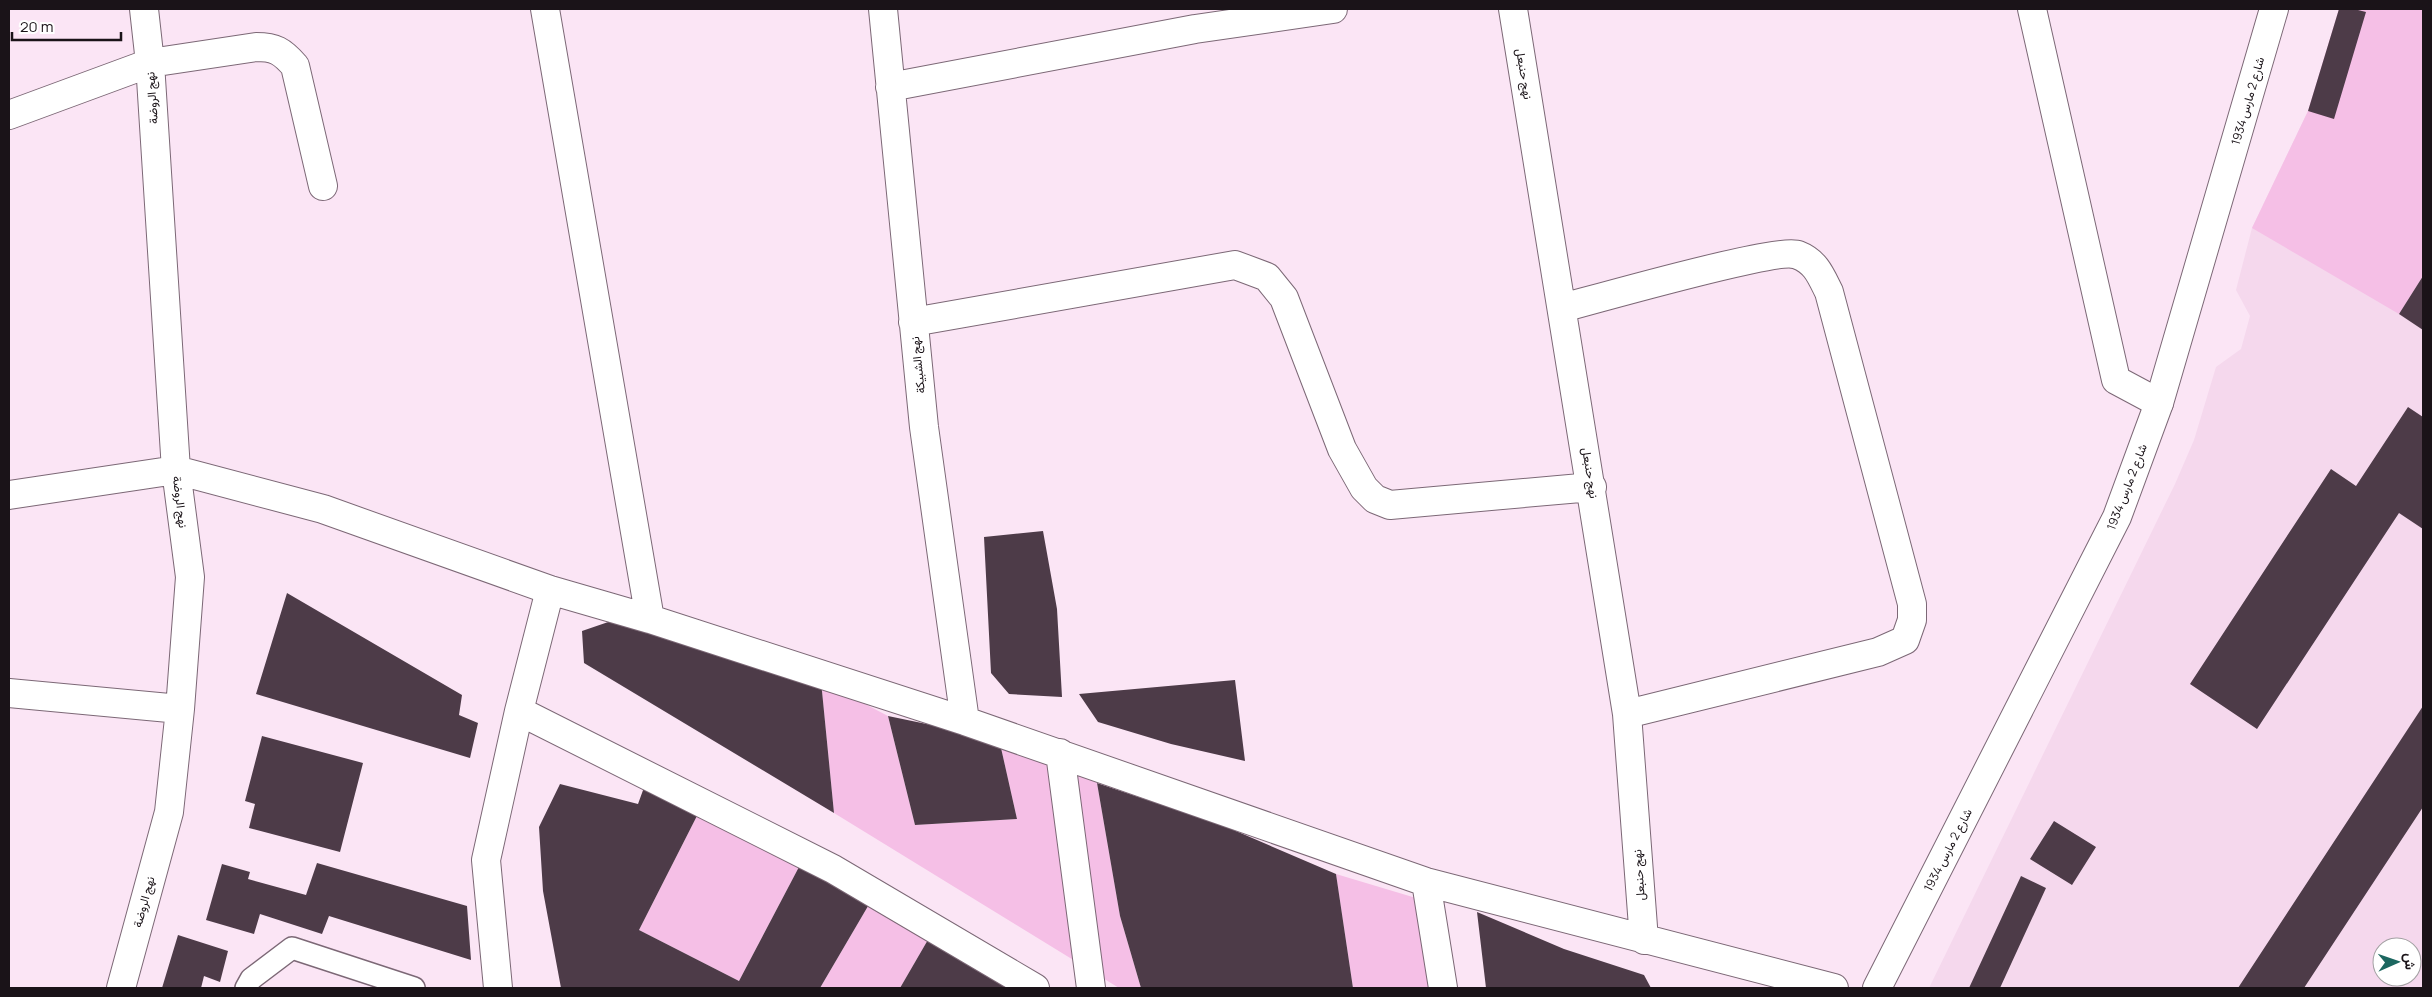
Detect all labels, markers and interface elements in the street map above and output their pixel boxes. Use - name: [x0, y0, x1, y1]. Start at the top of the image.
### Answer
- scale bar: [12, 10, 121, 42]
- text: 20 m: [20, 16, 53, 37]
- street label: نهج حنبعل: [1511, 47, 1537, 101]
- street label: شارع 2 مارس 1934: [2227, 55, 2269, 147]
- street label: نهج الروضة: [141, 71, 163, 125]
- street label: نهج الشبيكة: [906, 336, 930, 394]
- street label: شارع 2 مارس 1934: [2102, 441, 2152, 533]
- street label: نهج حنبعل: [1577, 446, 1603, 500]
- street label: نهج الروضة: [168, 475, 192, 529]
- street label: شارع 2 مارس 1934: [1919, 805, 1977, 895]
- street label: نهج حنبعل: [1628, 849, 1650, 901]
- street label: نهج الروضة: [129, 874, 159, 930]
- north arrow: [2372, 937, 2422, 987]
- text: ش: [2401, 953, 2420, 970]

